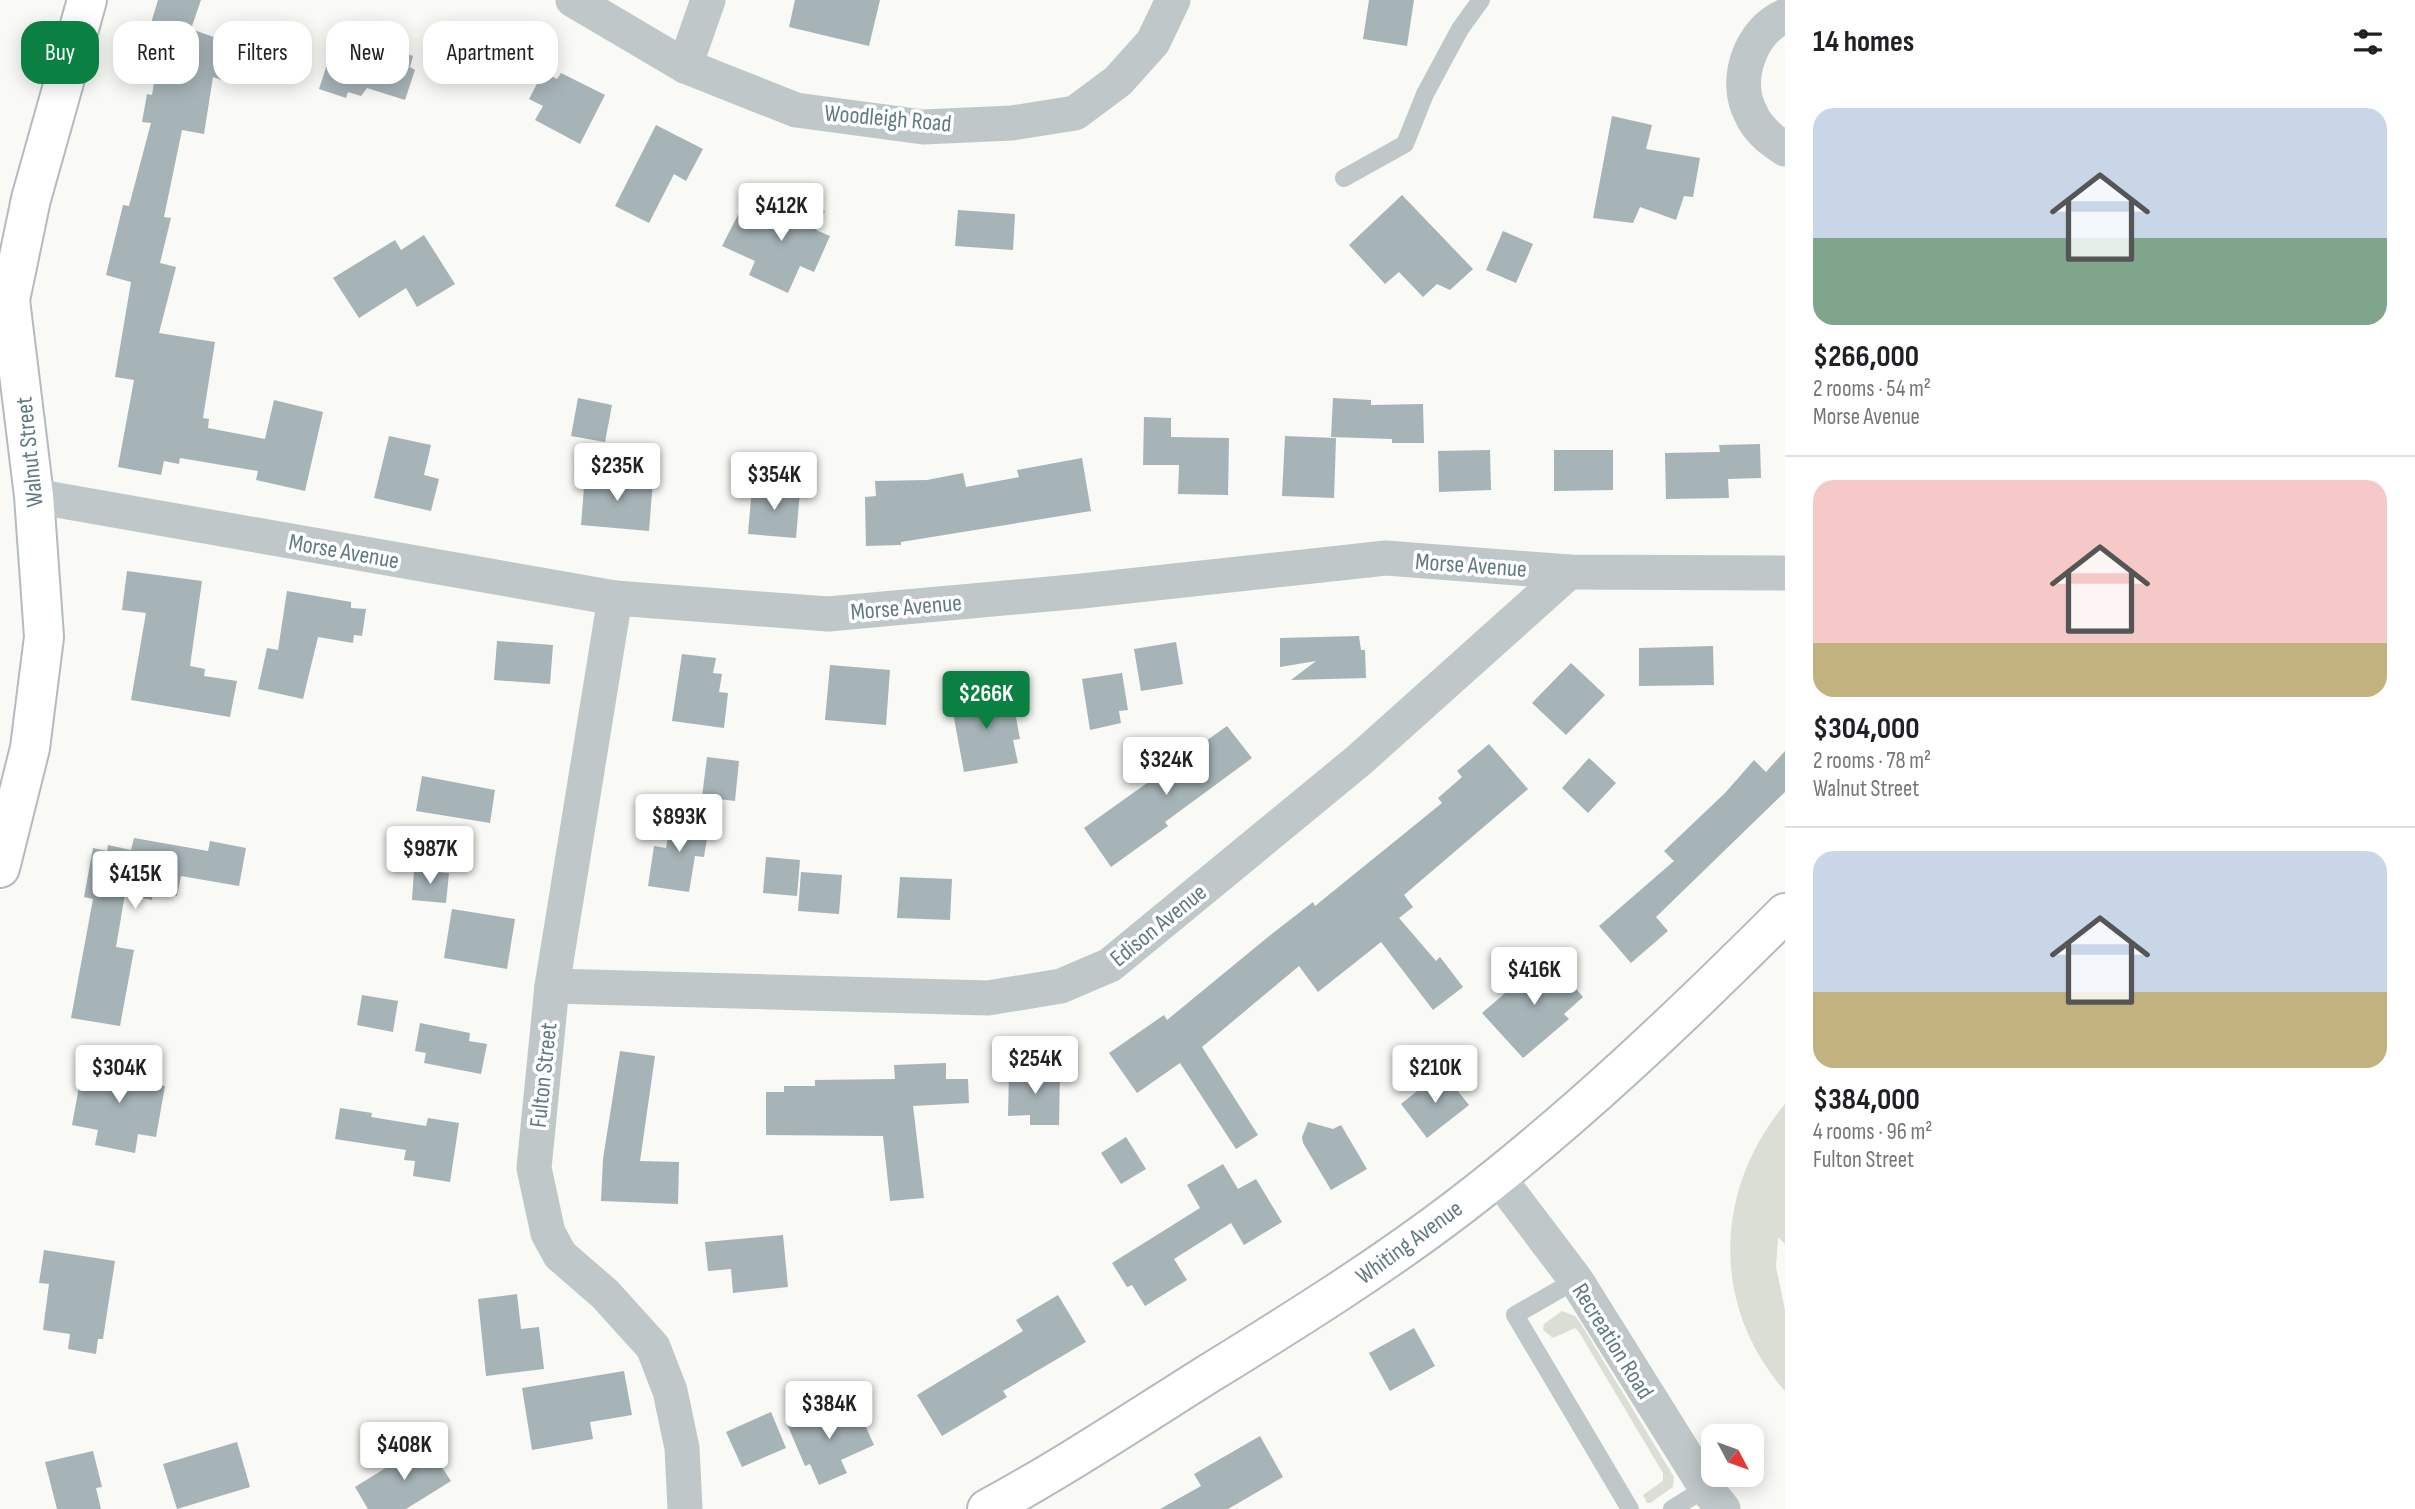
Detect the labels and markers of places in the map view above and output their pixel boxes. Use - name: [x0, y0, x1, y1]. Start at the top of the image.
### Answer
- pin: $412K: [732, 184, 830, 243]
- pin: $235K: [568, 444, 666, 503]
- pin: $354K: [725, 452, 823, 512]
- pin: $266K: [937, 672, 1035, 731]
- pin: $324K: [1117, 738, 1215, 797]
- pin: $893K: [630, 794, 728, 854]
- pin: $987K: [381, 826, 479, 886]
- pin: $415K: [86, 852, 184, 911]
- pin: $416K: [1485, 948, 1583, 1007]
- pin: $254K: [986, 1036, 1084, 1096]
- pin: $304K: [70, 1046, 168, 1105]
- pin: $210K: [1386, 1046, 1484, 1105]
- pin: $384K: [780, 1382, 878, 1441]
- pin: $408K: [355, 1422, 453, 1482]

